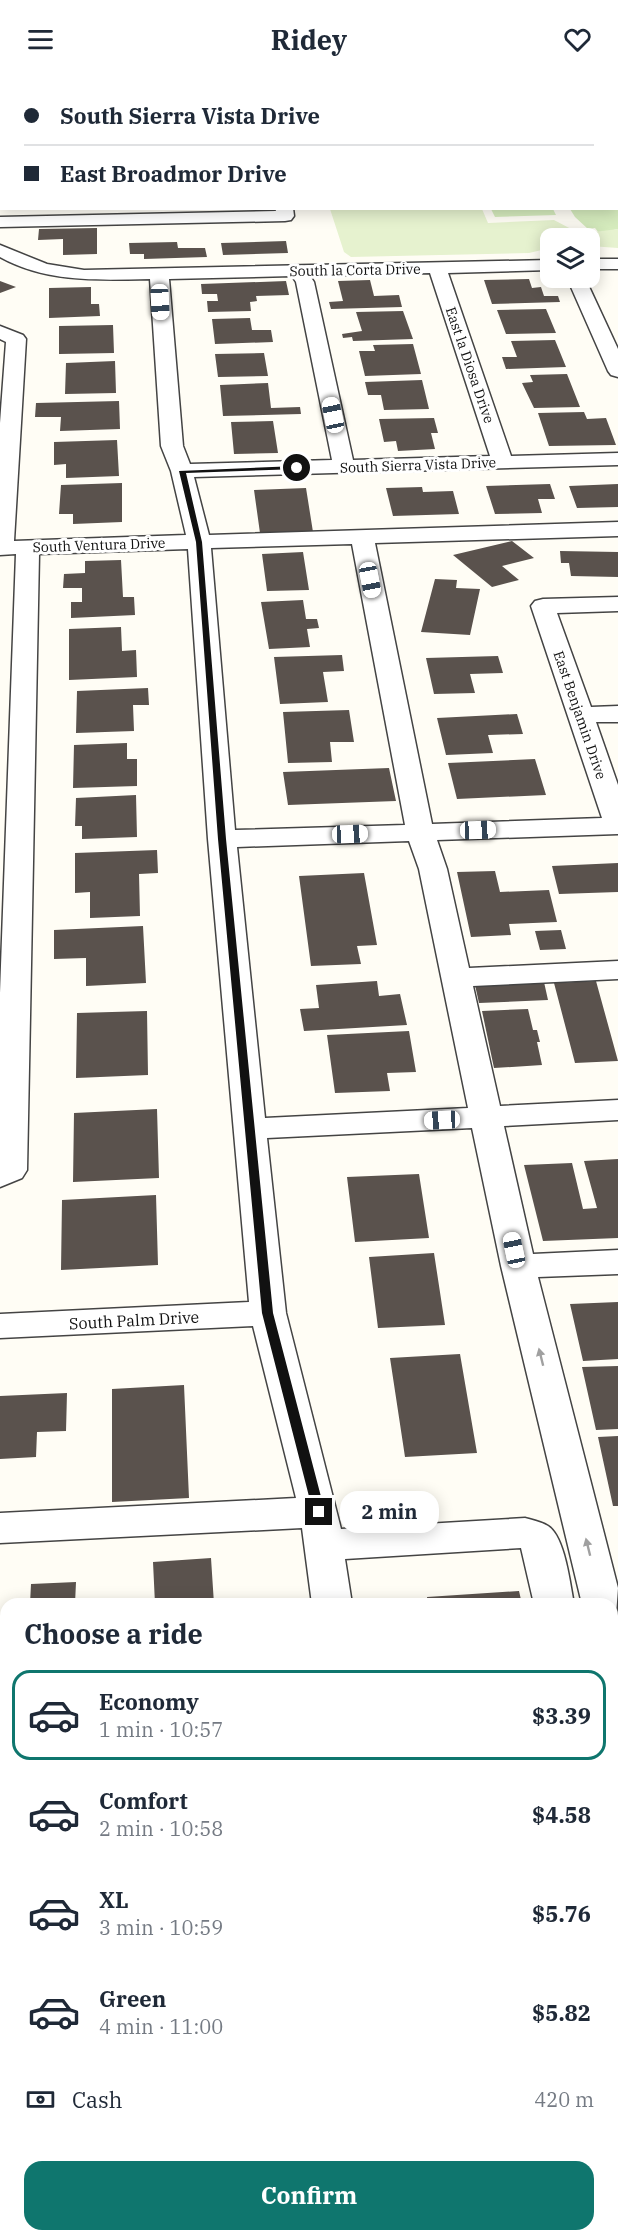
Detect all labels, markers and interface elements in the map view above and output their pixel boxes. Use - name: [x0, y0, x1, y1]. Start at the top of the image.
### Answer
- text: Ridey: [271, 22, 347, 57]
- icon: menu: [24, 23, 57, 56]
- icon: heart: [561, 23, 594, 56]
- text: South Sierra Vista Drive: [60, 101, 320, 130]
- text: East Broadmor Drive: [60, 159, 287, 188]
- map controls: [540, 228, 600, 288]
- button: layers: [540, 228, 600, 288]
- street label: South la Corta Drive: [289, 260, 421, 280]
- car: [150, 284, 170, 320]
- street label: East la Diosa Drive: [442, 304, 498, 426]
- car: [320, 396, 346, 434]
- street label: South Sierra Vista Drive: [339, 453, 497, 477]
- route start: [283, 454, 310, 481]
- street label: South Ventura Drive: [32, 534, 166, 556]
- car: [358, 561, 382, 599]
- street label: East Benjamin Drive: [550, 648, 610, 782]
- car: [460, 820, 496, 840]
- car: [332, 824, 368, 844]
- car: [424, 1110, 460, 1130]
- car: [501, 1231, 527, 1269]
- street label: South Palm Drive: [68, 1307, 200, 1333]
- one-way arrow: [535, 1348, 545, 1367]
- callout: 2 min: [340, 1491, 439, 1533]
- route end: [305, 1498, 332, 1525]
- text: 2 min: [362, 1498, 418, 1525]
- one-way arrow: [582, 1537, 592, 1556]
- text: Choose a ride: [24, 1616, 203, 1651]
- text: Economy: [99, 1687, 199, 1716]
- icon: car: [27, 1688, 81, 1742]
- text: $3.39: [532, 1701, 591, 1730]
- text: 1 min · 10:57: [99, 1716, 223, 1743]
- text: Comfort: [99, 1786, 188, 1815]
- icon: car: [27, 1787, 81, 1841]
- text: $4.58: [532, 1800, 591, 1829]
- text: 2 min · 10:58: [99, 1815, 223, 1842]
- text: XL: [99, 1885, 129, 1914]
- icon: car: [27, 1886, 81, 1940]
- text: $5.76: [532, 1899, 591, 1928]
- text: 3 min · 10:59: [99, 1914, 223, 1941]
- text: Green: [99, 1984, 166, 2013]
- icon: car: [27, 1985, 81, 2039]
- text: $5.82: [532, 1998, 591, 2027]
- text: 4 min · 11:00: [99, 2013, 223, 2040]
- icon: cash: [24, 2083, 57, 2116]
- text: Cash: [72, 2085, 123, 2114]
- text: 420 m: [534, 2086, 594, 2113]
- button: Confirm: [24, 2161, 594, 2230]

